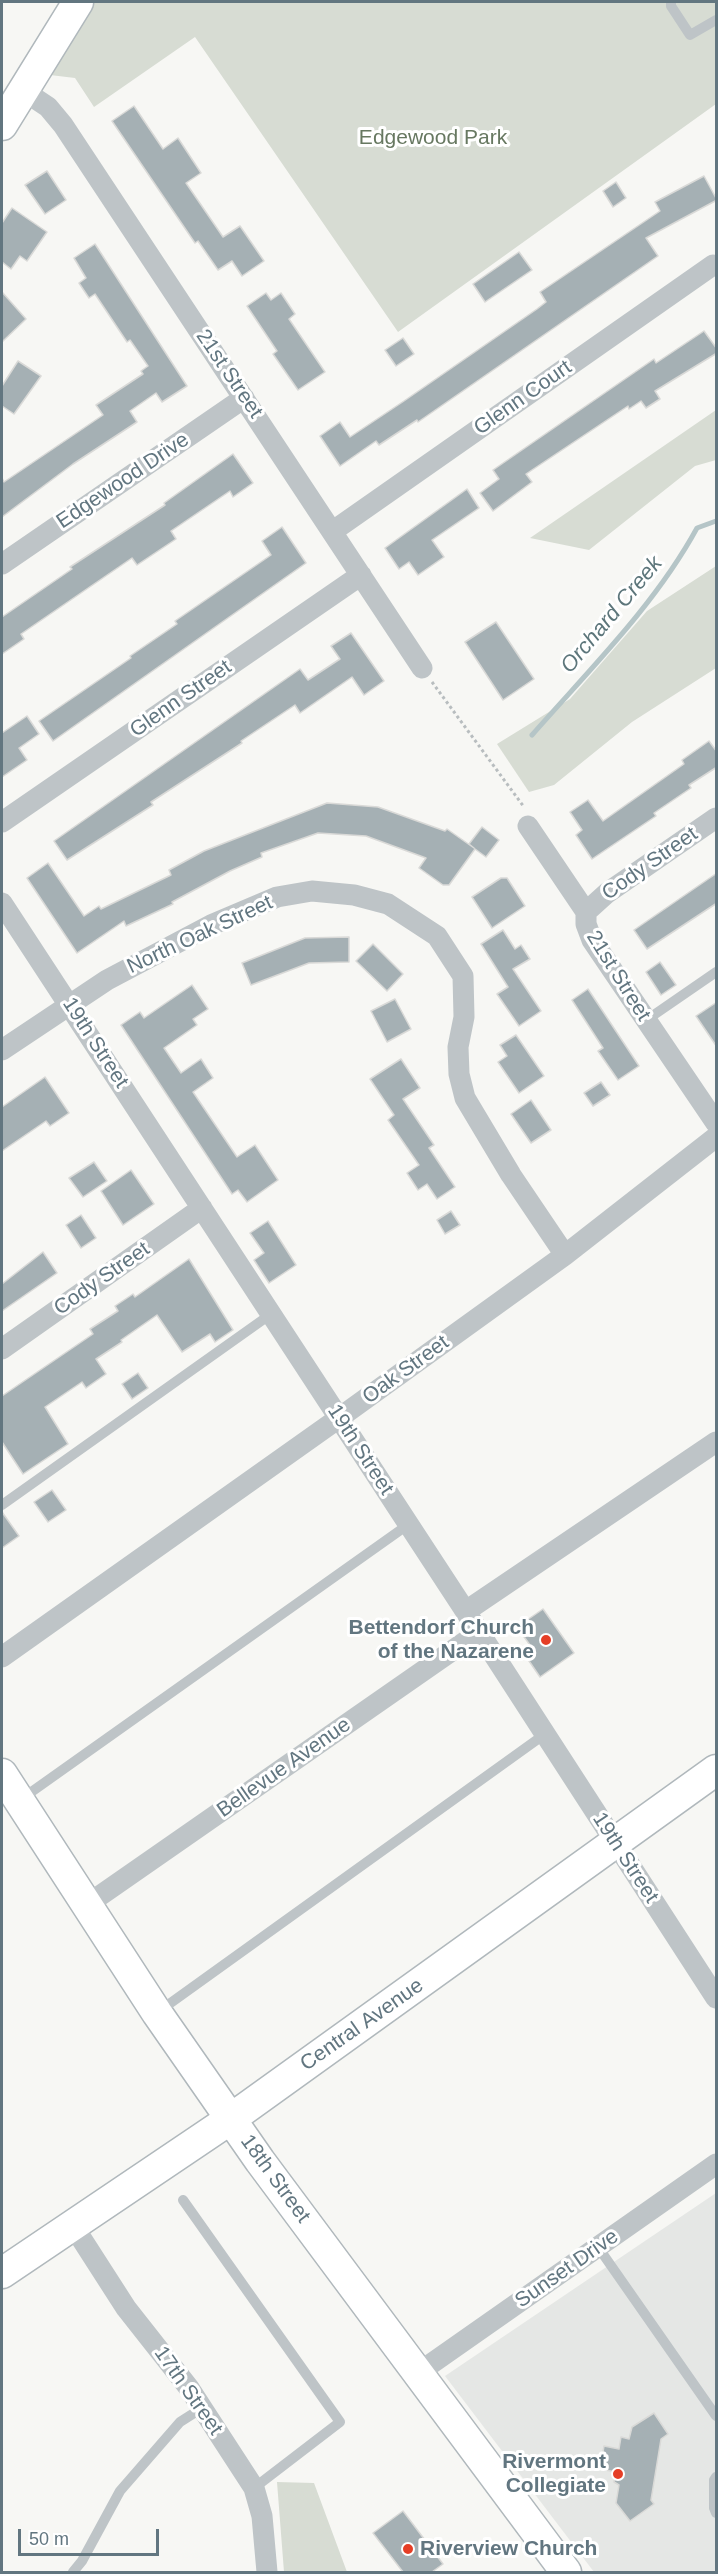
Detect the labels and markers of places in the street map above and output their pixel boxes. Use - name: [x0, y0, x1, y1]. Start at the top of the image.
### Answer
- place label: Bettendorf Church of the Nazarene: [349, 1615, 534, 1665]
- marker: Bettendorf Church of the Nazarene: [539, 1633, 553, 1647]
- place label: Rivermont Collegiate: [502, 2449, 606, 2499]
- marker: Rivermont Collegiate: [611, 2467, 625, 2481]
- place label: Riverview Church: [420, 2536, 597, 2562]
- marker: Riverview Church: [401, 2542, 415, 2556]

